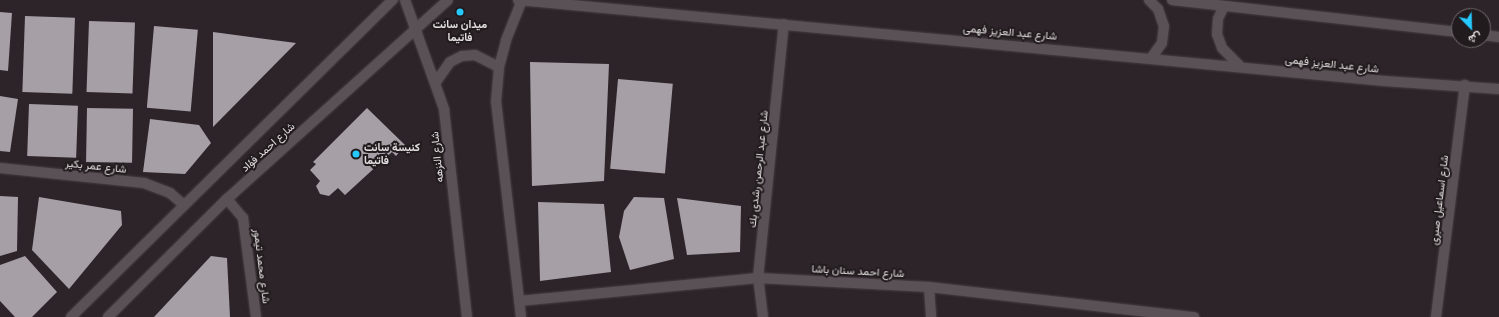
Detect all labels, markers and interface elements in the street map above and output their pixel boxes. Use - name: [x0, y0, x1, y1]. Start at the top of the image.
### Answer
- marker: ميدان سانت فاتيما: [455, 7, 465, 17]
- north arrow: [1451, 8, 1491, 48]
- place label: ميدان سانت فاتيما: [433, 18, 487, 44]
- street label: شارع عبد العزيز فهمى: [962, 21, 1058, 43]
- text: ش: [1467, 30, 1484, 47]
- street label: شارع عبد العزيز فهمى: [1284, 53, 1380, 75]
- street label: شارع عبد الرحمن رشدى بك: [745, 110, 771, 228]
- street label: شارع احمد فؤاد: [238, 119, 298, 175]
- street label: شارع النزهه: [428, 131, 446, 183]
- place label: كنيسة سانت فاتيما: [364, 141, 420, 167]
- marker: كنيسة سانت فاتيما: [351, 149, 361, 159]
- street label: شارع اسماعيل صبرى: [1427, 154, 1451, 246]
- street label: شارع عمر بكير: [65, 156, 127, 176]
- street label: شارع محمد تيمور: [251, 228, 273, 304]
- street label: شارع احمد سنان باشا: [811, 262, 905, 280]

